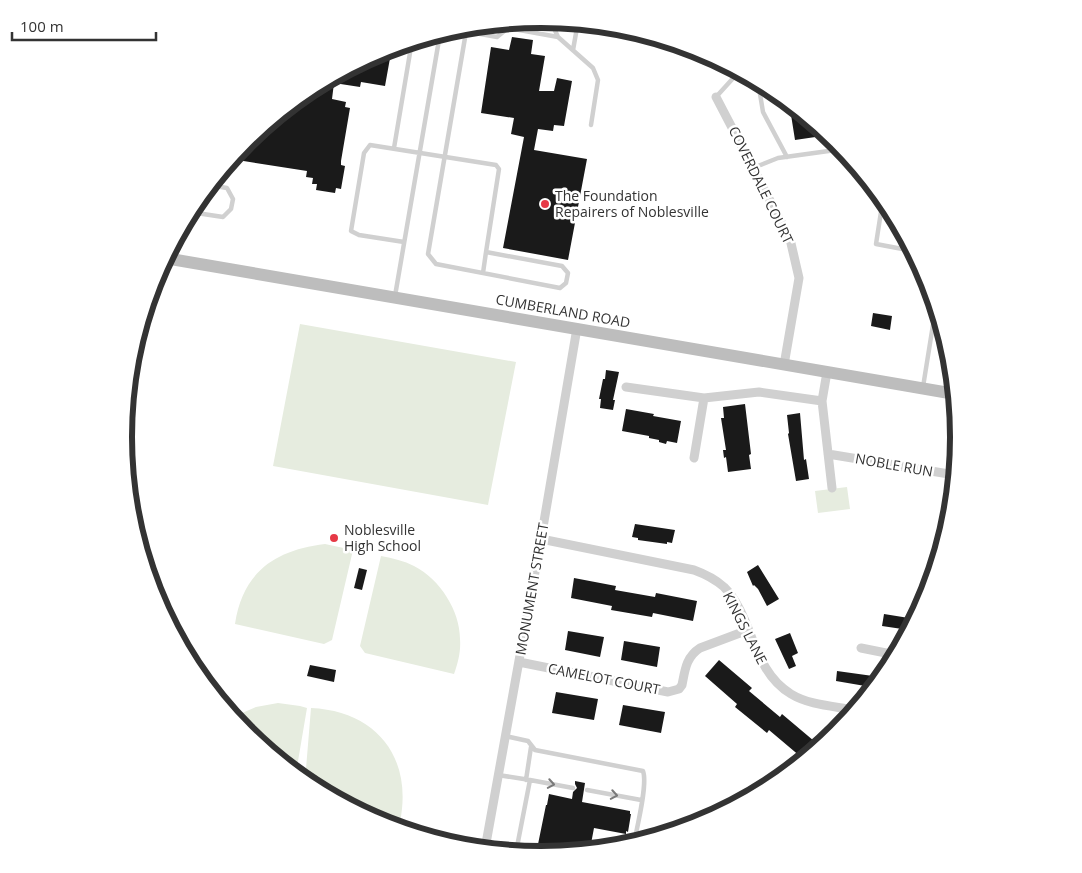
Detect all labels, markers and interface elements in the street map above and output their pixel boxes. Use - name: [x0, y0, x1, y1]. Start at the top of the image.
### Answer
- scale bar: [12, 10, 156, 42]
- text: 100 m: [20, 16, 64, 36]
- street label: COVERDALE COURT: [725, 123, 798, 247]
- place label: The Foundation Repairers of Noblesville: [555, 186, 709, 221]
- marker: The Foundation Repairers of Noblesville: [539, 198, 551, 210]
- street label: CUMBERLAND ROAD: [494, 289, 632, 332]
- street label: NOBLE RUN: [854, 448, 934, 481]
- place label: Noblesville High School: [344, 520, 421, 555]
- street label: MONUMENT STREET: [511, 521, 553, 656]
- marker: Noblesville High School: [328, 532, 340, 544]
- street label: KINGS LANE: [719, 588, 772, 667]
- street label: CAMELOT COURT: [546, 658, 662, 699]
- one-way arrow: [547, 778, 556, 788]
- one-way arrow: [610, 789, 619, 799]

